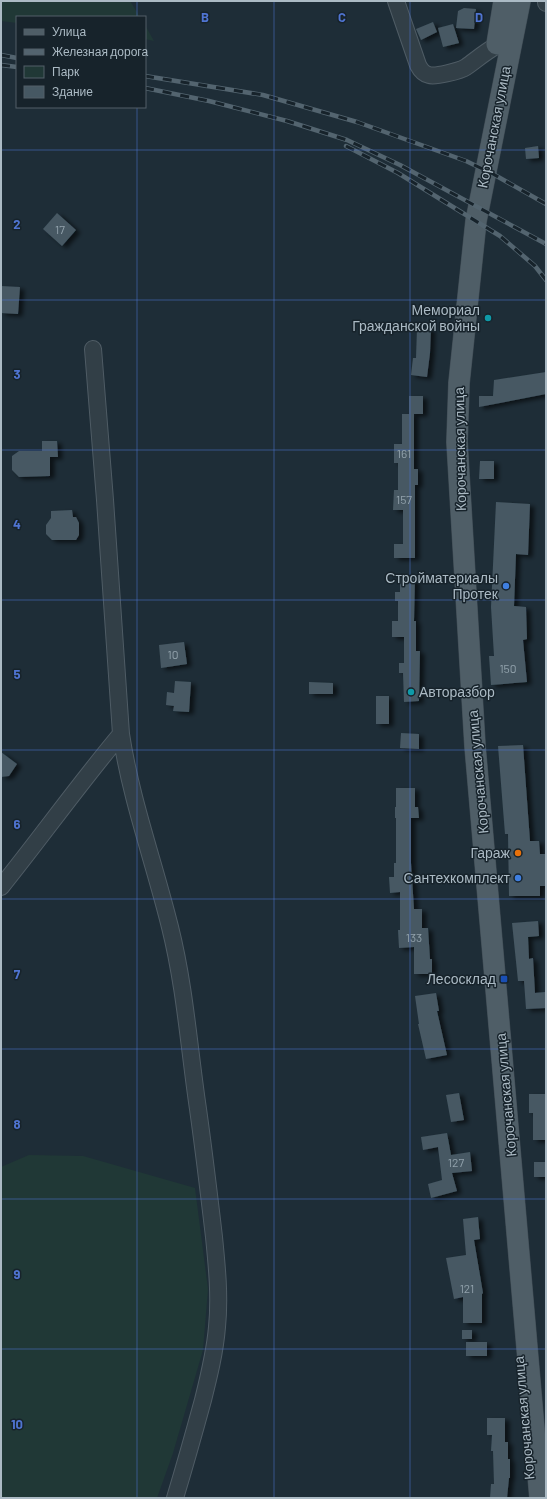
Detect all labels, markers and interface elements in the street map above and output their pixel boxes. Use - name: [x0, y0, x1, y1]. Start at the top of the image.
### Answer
- text: B: [201, 9, 209, 25]
- text: C: [338, 9, 346, 25]
- text: D: [475, 9, 483, 25]
- legend: [16, 16, 146, 108]
- text: Улица: [52, 24, 86, 39]
- text: Железная дорога: [52, 44, 148, 59]
- text: Парк: [52, 64, 80, 79]
- street label: Корочанская улица: [473, 64, 514, 189]
- text: Здание: [52, 84, 93, 99]
- text: 2: [13, 216, 21, 232]
- house number: 17: [55, 222, 65, 236]
- place label: Мемориал Гражданской войны: [352, 301, 480, 334]
- marker: Мемориал Гражданской войны: [483, 313, 493, 323]
- text: 3: [13, 366, 21, 382]
- street label: Корочанская улица: [450, 387, 469, 511]
- house number: 161: [397, 446, 411, 460]
- house number: 157: [396, 492, 412, 506]
- text: 4: [13, 516, 21, 532]
- place label: Стройматериалы Протек: [385, 569, 499, 602]
- marker: Стройматериалы Протек: [501, 581, 511, 591]
- house number: 10: [168, 647, 178, 661]
- house number: 150: [499, 661, 517, 675]
- text: 5: [13, 666, 21, 682]
- place label: Авторазбор: [419, 683, 495, 700]
- marker: Авторазбор: [406, 687, 416, 697]
- street label: Корочанская улица: [464, 709, 491, 835]
- text: 6: [14, 816, 21, 832]
- place label: Гараж: [470, 844, 511, 861]
- marker: Гараж: [513, 848, 523, 858]
- place label: Сантехкомплект: [404, 869, 511, 886]
- marker: Сантехкомплект: [513, 873, 523, 883]
- house number: 133: [406, 930, 422, 944]
- text: 7: [14, 966, 21, 982]
- place label: Лесосклад: [427, 970, 496, 987]
- marker: Лесосклад: [499, 974, 509, 984]
- street label: Корочанская улица: [492, 1032, 519, 1158]
- text: 8: [13, 1116, 21, 1132]
- house number: 127: [448, 1155, 464, 1169]
- text: 9: [14, 1266, 21, 1282]
- house number: 121: [460, 1281, 474, 1295]
- street label: Корочанская улица: [510, 1355, 537, 1481]
- text: 10: [11, 1416, 23, 1432]

